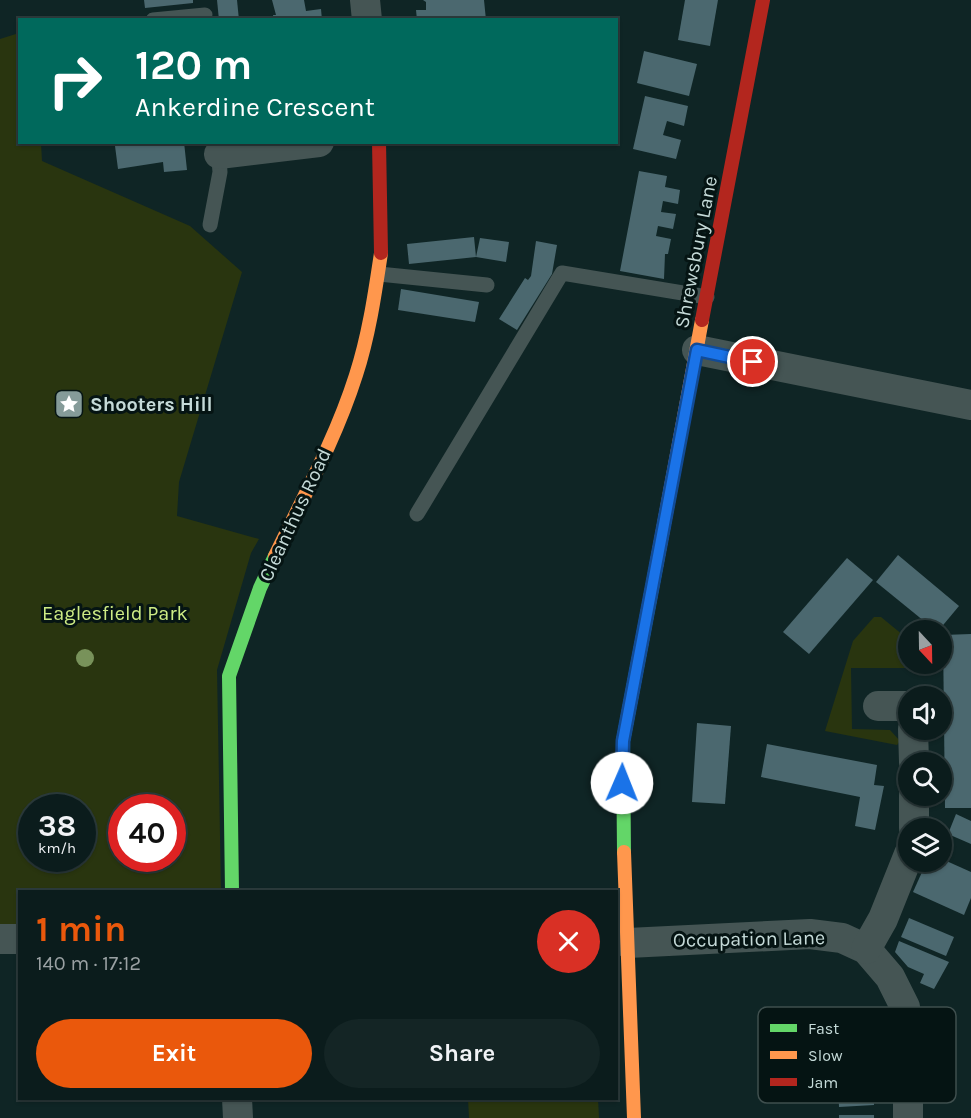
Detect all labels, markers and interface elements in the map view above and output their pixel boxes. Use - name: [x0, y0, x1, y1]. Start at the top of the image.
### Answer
- text: 120 m: [135, 40, 252, 90]
- icon: right: [36, 42, 114, 120]
- text: Ankerdine Crescent: [135, 91, 375, 123]
- street label: Shrewsbury Lane: [670, 174, 722, 330]
- pin: [727, 336, 778, 387]
- icon: arrive: [736, 345, 769, 378]
- place icon: Shooters Hill: [53, 388, 85, 420]
- place label: Shooters Hill: [90, 393, 213, 416]
- street label: Cleanthus Road: [254, 445, 336, 585]
- park label: Eaglesfield Park: [42, 602, 188, 625]
- north arrow: [898, 620, 952, 674]
- map controls: [898, 620, 952, 872]
- button: sound: [898, 686, 952, 740]
- position arrow: [590, 751, 654, 815]
- button: search: [898, 752, 952, 806]
- speed limit sign: 40: [108, 794, 186, 872]
- text: 38: [38, 808, 76, 844]
- button: layers: [898, 818, 952, 872]
- text: km/h: [38, 839, 76, 857]
- text: 1 min: [36, 908, 126, 950]
- button: close: [537, 910, 600, 973]
- street label: Occupation Lane: [673, 926, 825, 952]
- text: 140 m · 17:12: [36, 952, 141, 975]
- legend: [758, 1007, 956, 1103]
- button: Exit: [36, 1019, 312, 1088]
- button: Share: [324, 1019, 600, 1088]
- text: Fast: [808, 1019, 839, 1038]
- text: Slow: [808, 1046, 843, 1065]
- text: Jam: [808, 1073, 838, 1092]

